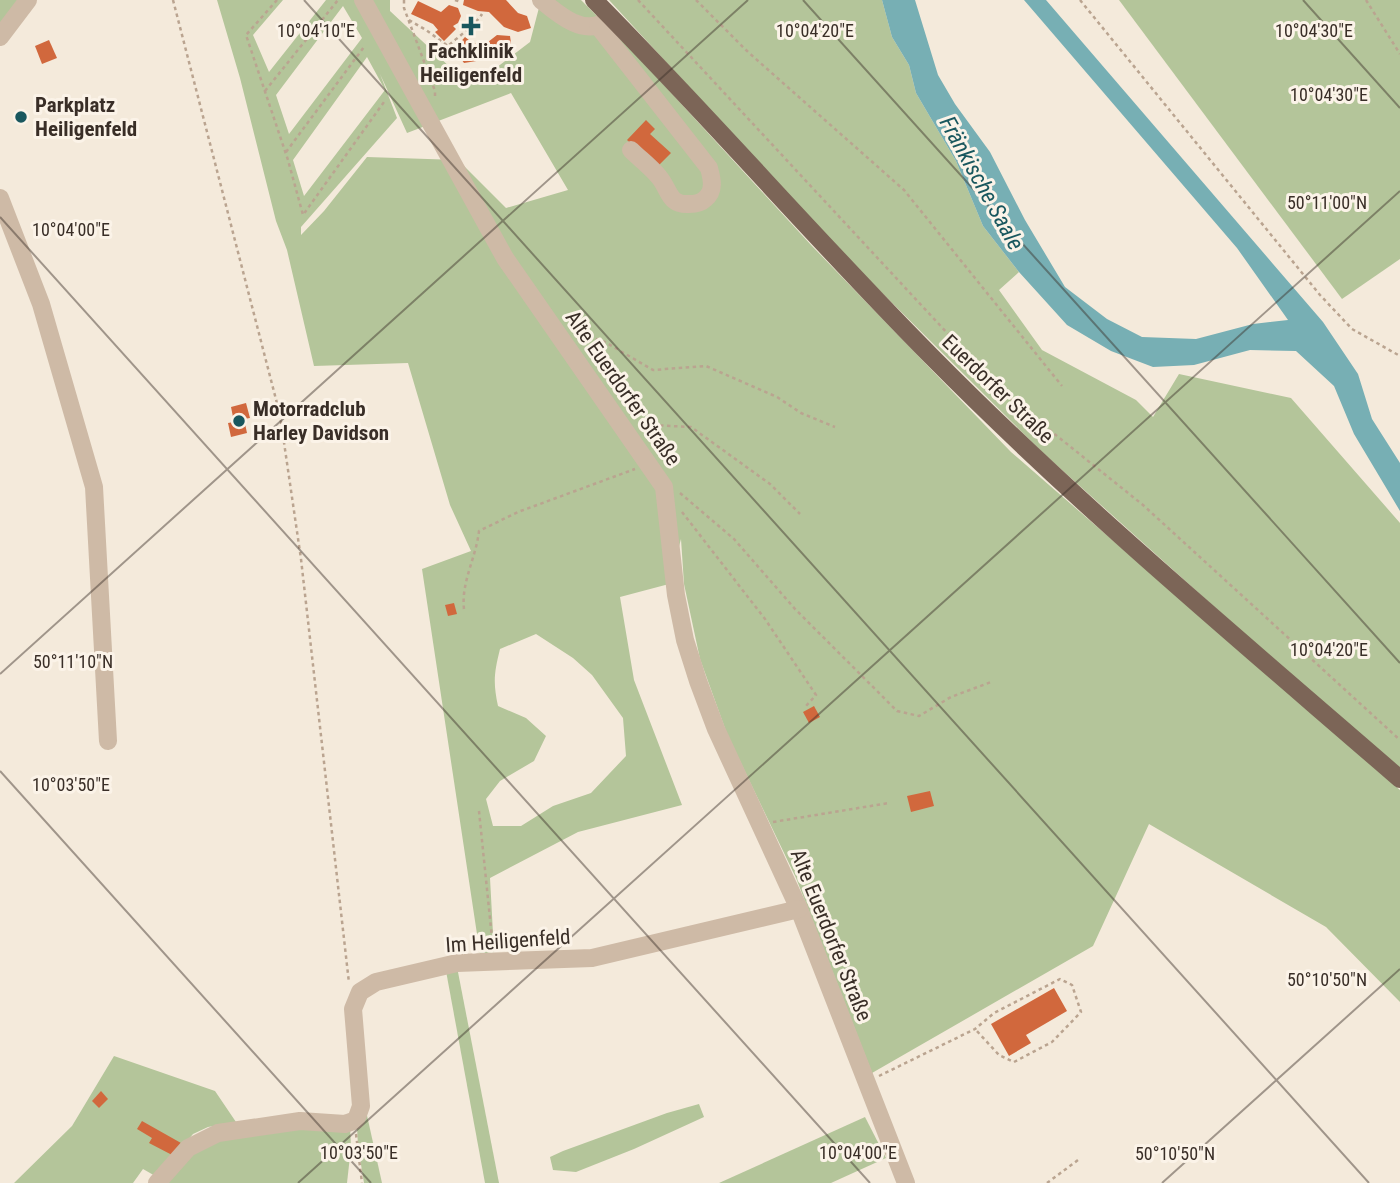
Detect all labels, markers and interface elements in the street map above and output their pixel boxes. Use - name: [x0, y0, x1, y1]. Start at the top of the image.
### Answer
- marker: Fachklinik Heiligenfeld: [461, 16, 481, 36]
- text: 10°04'10"E: [277, 20, 355, 41]
- text: 10°04'20"E: [776, 20, 854, 41]
- text: 10°04'30"E: [1275, 20, 1353, 41]
- place label: Fachklinik Heiligenfeld: [420, 39, 522, 87]
- text: 10°04'30"E: [1290, 84, 1368, 105]
- place label: Parkplatz Heiligenfeld: [35, 93, 137, 141]
- marker: Parkplatz Heiligenfeld: [13, 109, 29, 125]
- water label: Fränkische Saale: [934, 112, 1029, 255]
- text: 50°11'00"N: [1287, 192, 1367, 213]
- text: 10°04'00"E: [32, 219, 110, 240]
- street label: Alte Euerdorfer Straße: [561, 306, 685, 470]
- street label: Euerdorfer Straße: [937, 330, 1059, 448]
- place label: Motorradclub Harley Davidson: [253, 397, 389, 445]
- marker: Motorradclub Harley Davidson: [231, 413, 247, 429]
- text: 10°04'20"E: [1290, 639, 1368, 660]
- text: 50°11'10"N: [33, 651, 113, 672]
- text: 10°03'50"E: [32, 774, 110, 795]
- street label: Alte Euerdorfer Straße: [786, 846, 876, 1025]
- street label: Im Heiligenfeld: [445, 925, 571, 957]
- text: 50°10'50"N: [1287, 969, 1367, 990]
- text: 10°03'50"E: [320, 1142, 398, 1163]
- text: 10°04'00"E: [819, 1142, 897, 1163]
- text: 50°10'50"N: [1135, 1143, 1215, 1164]

